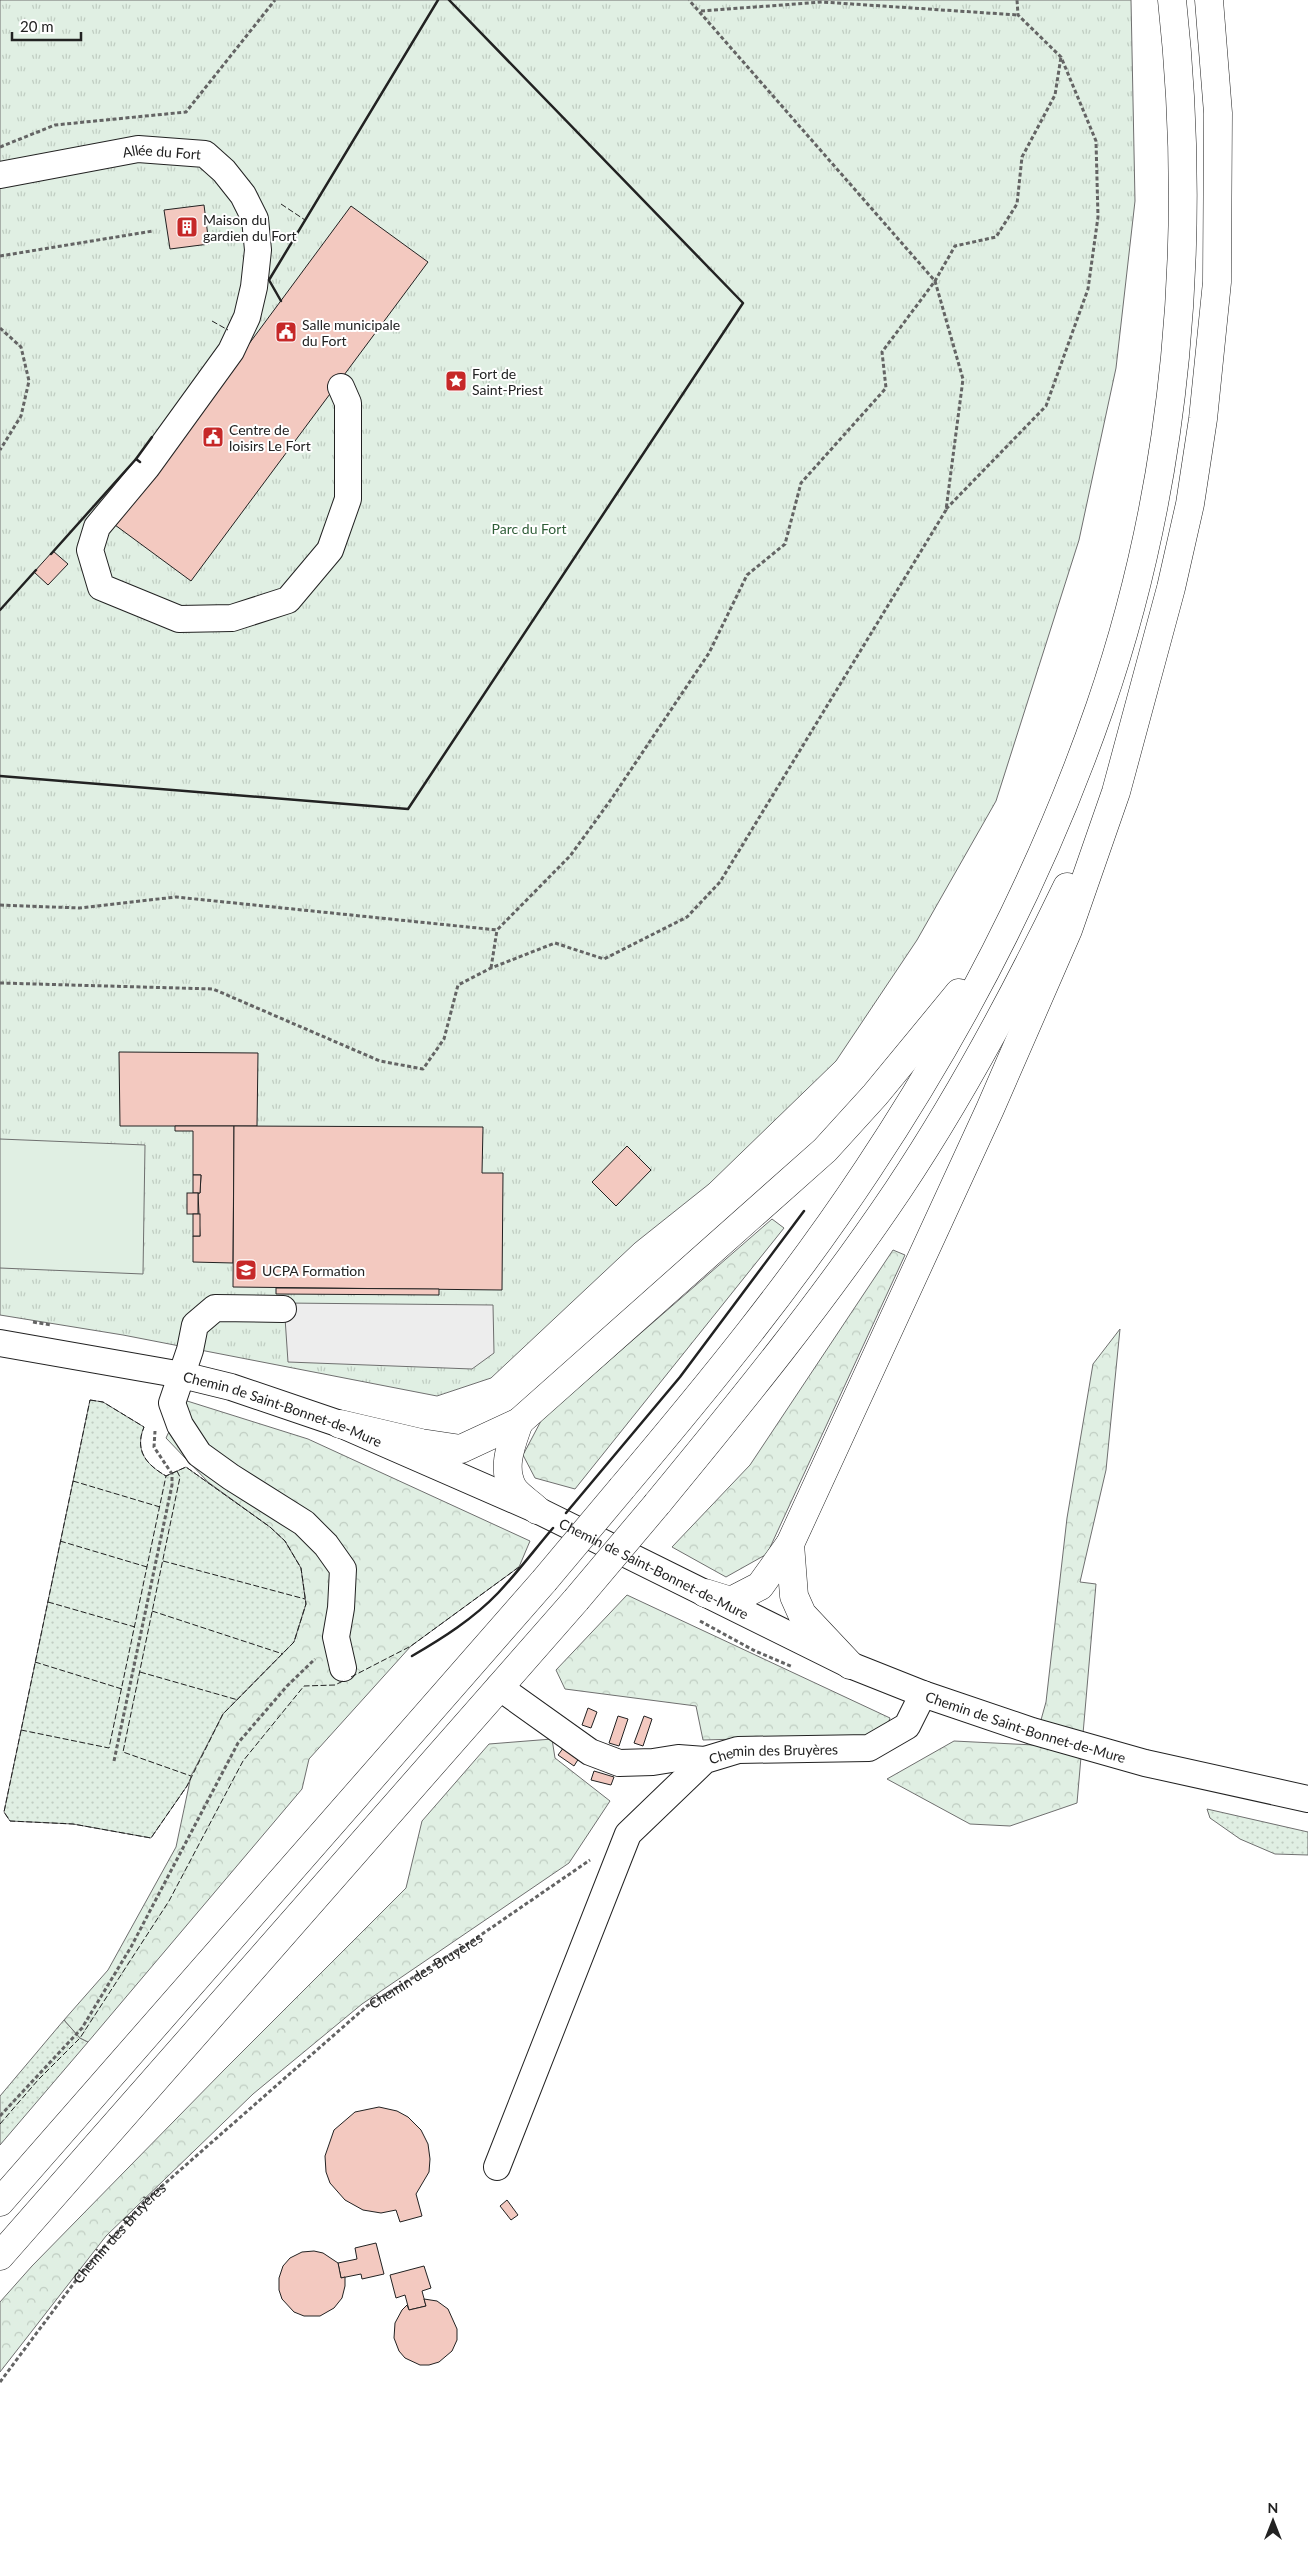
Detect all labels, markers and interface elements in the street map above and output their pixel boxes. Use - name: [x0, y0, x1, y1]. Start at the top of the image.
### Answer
- scale bar: [12, 10, 81, 42]
- text: 20 m: [20, 17, 54, 35]
- street label: Allée du Fort: [121, 141, 202, 162]
- place label: Maison du gardien du Fort: [203, 211, 297, 244]
- building icon: Maison du gardien du Fort: [175, 215, 199, 239]
- place label: Salle municipale du Fort: [302, 316, 400, 349]
- public building icon: Salle municipale du Fort: [274, 320, 298, 344]
- place label: Fort de Saint-Priest: [472, 365, 543, 398]
- place icon: Fort de Saint-Priest: [444, 369, 468, 393]
- place label: Centre de loisirs Le Fort: [229, 421, 311, 454]
- public building icon: Centre de loisirs Le Fort: [201, 425, 225, 449]
- park label: Parc du Fort: [492, 520, 566, 537]
- school or university icon: UCPA Formation: [234, 1258, 258, 1282]
- place label: UCPA Formation: [262, 1262, 365, 1279]
- street label: Chemin de Saint-Bonnet-de-Mure: [182, 1367, 385, 1450]
- street label: Chemin de Saint-Bonnet-de-Mure: [557, 1514, 752, 1622]
- street label: Chemin de Saint-Bonnet-de-Mure: [923, 1687, 1128, 1766]
- street label: Chemin des Bruyères: [707, 1740, 838, 1767]
- street label: Chemin des Bruyères: [365, 1928, 485, 2012]
- street label: Chemin des Bruyères: [69, 2179, 169, 2286]
- north arrow: [1248, 2496, 1298, 2546]
- text: N: [1268, 2499, 1278, 2516]

